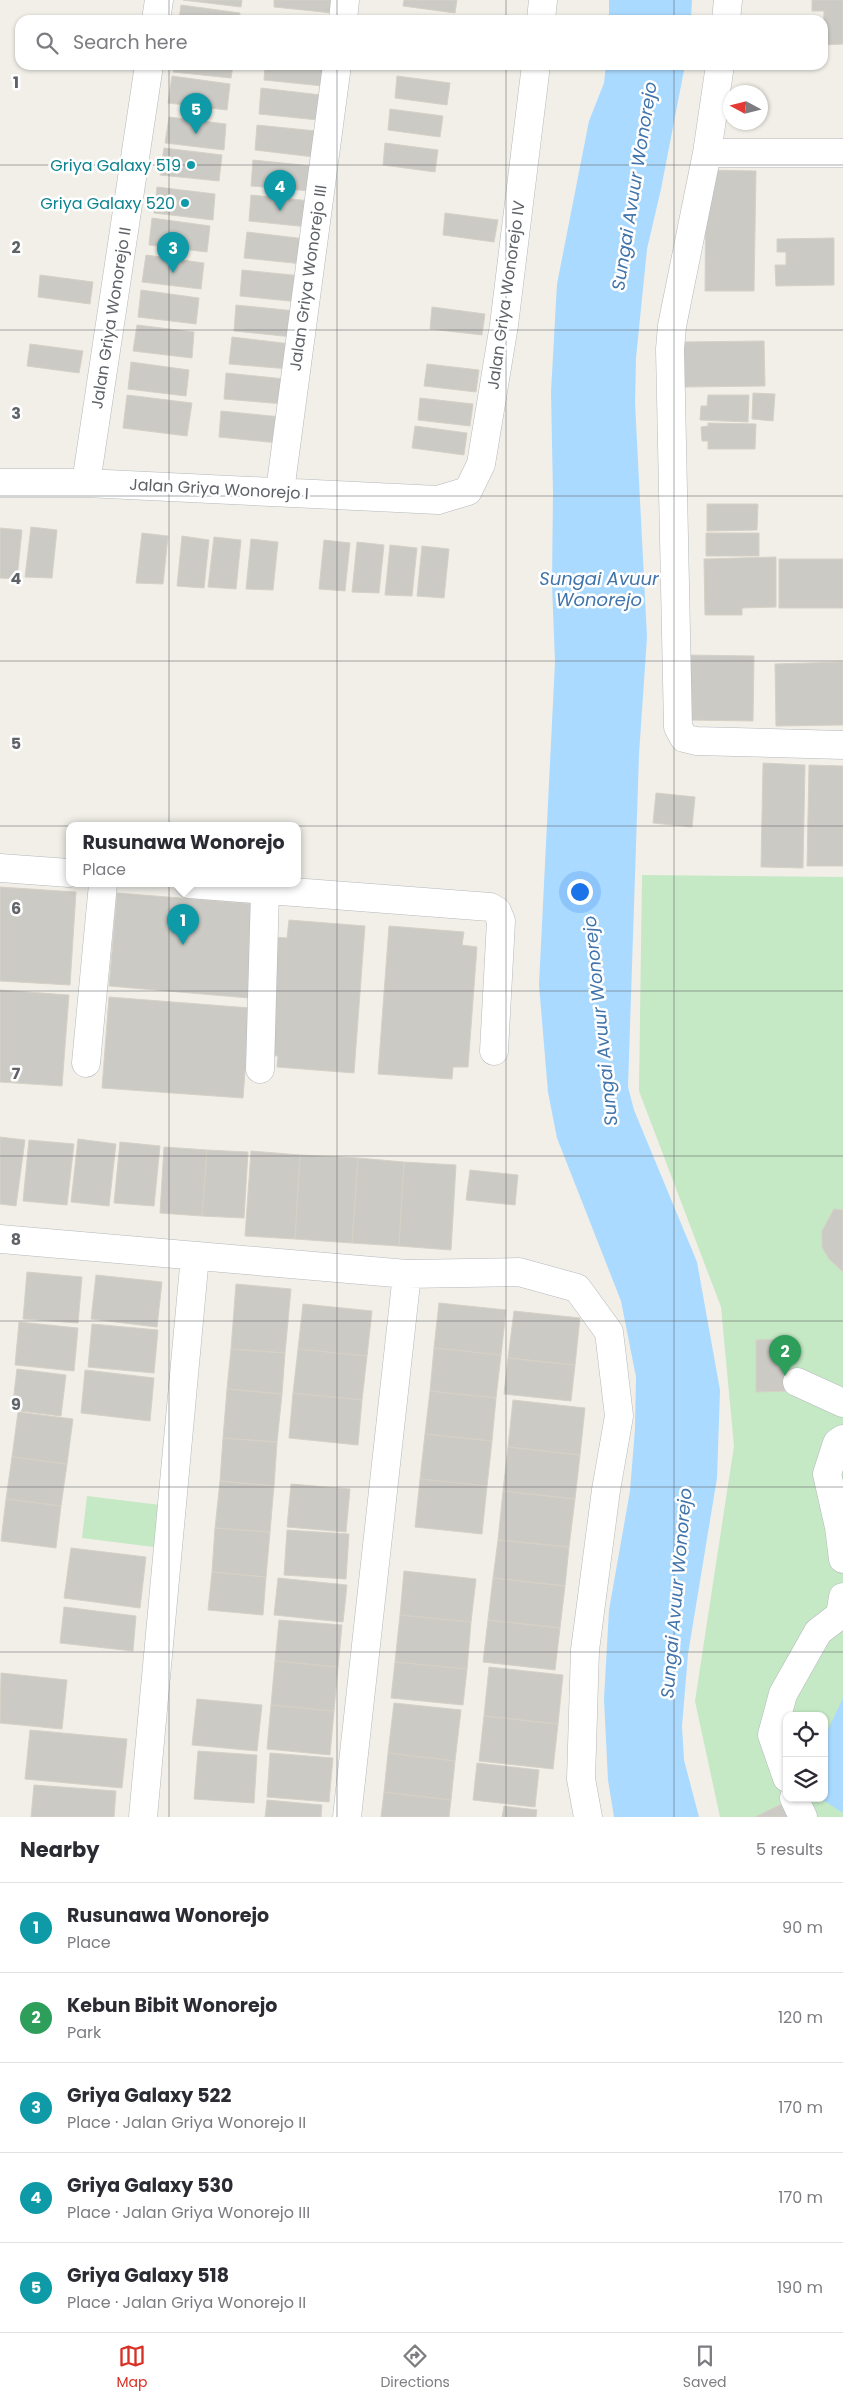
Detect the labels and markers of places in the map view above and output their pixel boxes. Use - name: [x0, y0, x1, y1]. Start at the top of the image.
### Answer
- pin: 5: [180, 93, 212, 134]
- place label: Griya Galaxy 519: [50, 154, 181, 177]
- marker: Griya Galaxy 519: [185, 159, 197, 171]
- pin: 4: [264, 170, 296, 211]
- place label: Griya Galaxy 520: [40, 192, 175, 215]
- marker: Griya Galaxy 520: [179, 197, 191, 209]
- pin: 3: [157, 232, 189, 273]
- pin: 1: [167, 904, 199, 945]
- pin: 2: [769, 1335, 801, 1376]

